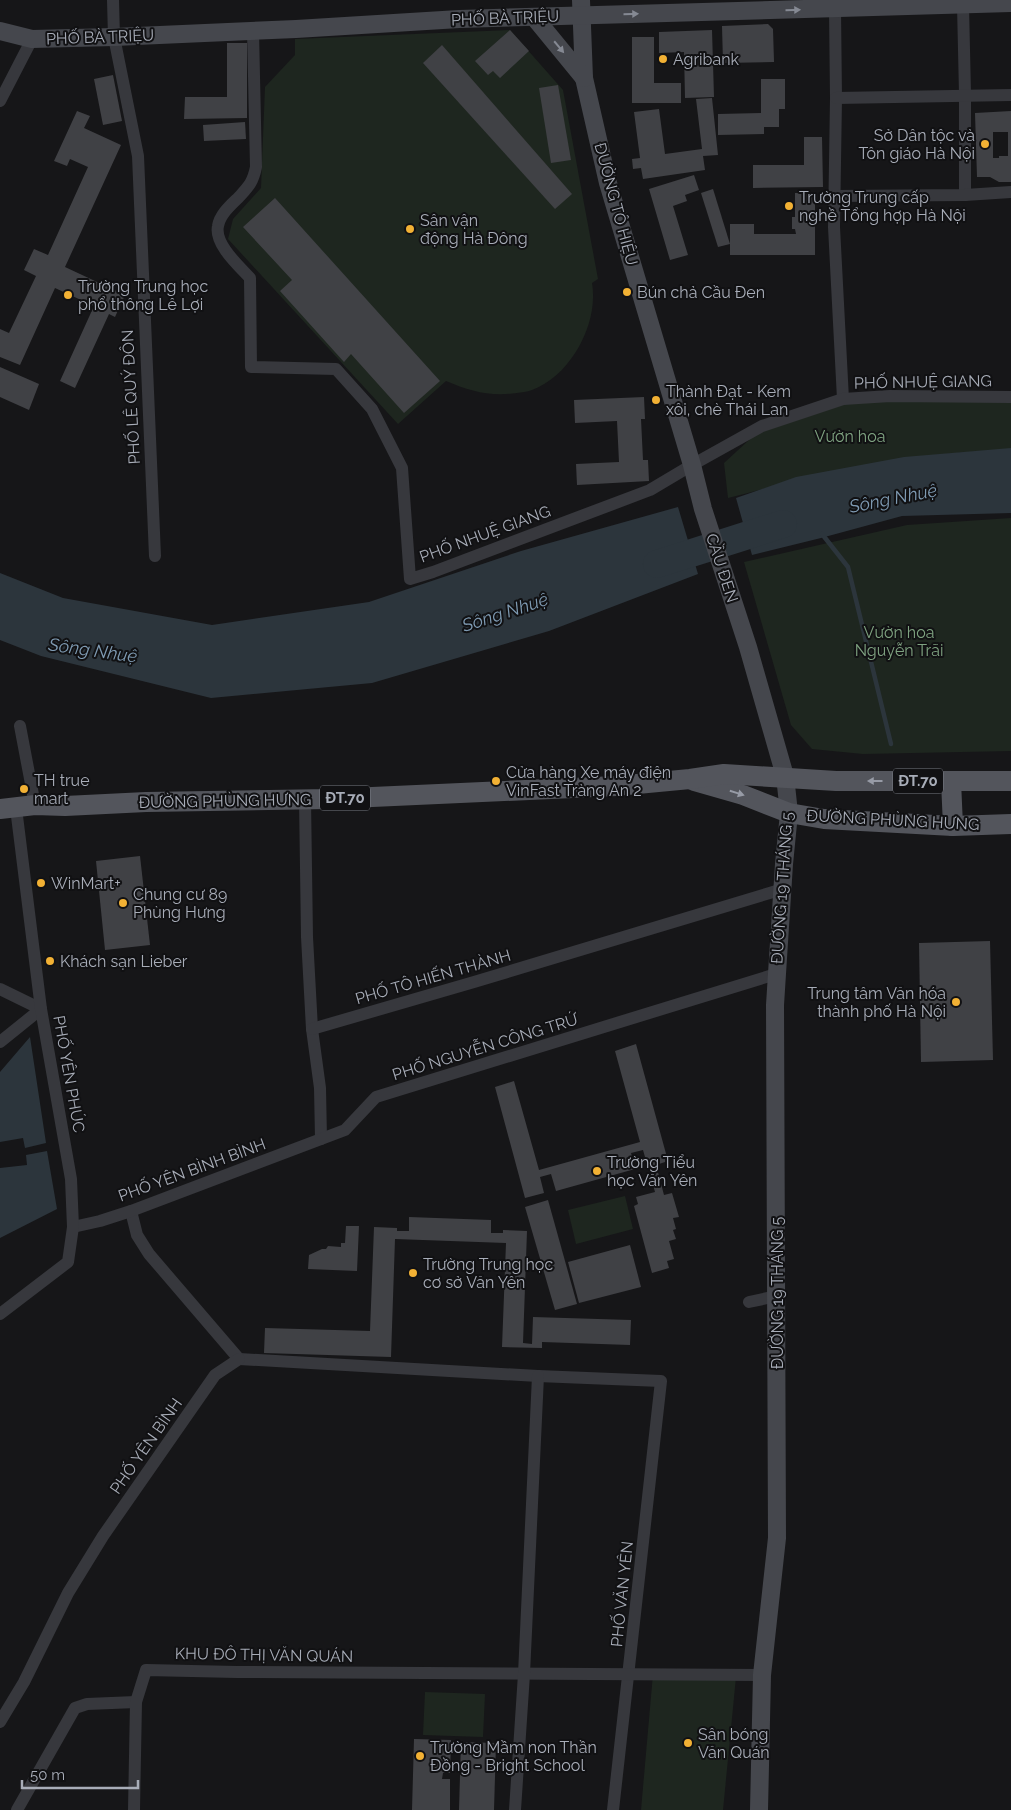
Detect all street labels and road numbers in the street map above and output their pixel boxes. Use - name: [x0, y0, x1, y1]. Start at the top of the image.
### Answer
- street label: PHỐ BÀ TRIỆU: [451, 5, 559, 29]
- street label: PHỐ BÀ TRIỆU: [46, 24, 154, 48]
- street label: ĐƯỜNG TÔ HIỆU: [591, 140, 642, 267]
- street label: PHỐ LÊ QUÝ ĐÔN: [116, 329, 144, 465]
- street label: PHỐ NHUỆ GIANG: [854, 369, 992, 393]
- street label: PHỐ NHUỆ GIANG: [416, 500, 553, 567]
- street label: CẦU ĐEN: [702, 530, 744, 605]
- road number: ĐT.70: [893, 768, 943, 794]
- road number: ĐT.70: [320, 786, 370, 810]
- street label: ĐƯỜNG PHÙNG HƯNG: [138, 789, 312, 812]
- street label: ĐƯỜNG PHÙNG HƯNG: [806, 805, 980, 834]
- street label: ĐƯỜNG 19 THÁNG 5: [766, 811, 797, 965]
- street label: PHỐ TÔ HIẾN THÀNH: [353, 944, 513, 1008]
- street label: PHỐ NGUYỄN CÔNG TRỨ: [389, 1008, 581, 1084]
- street label: PHỐ YÊN PHÚC: [49, 1014, 91, 1134]
- street label: PHỐ YÊN BÌNH BÌNH: [115, 1133, 268, 1206]
- street label: ĐƯỜNG 19 THÁNG 5: [767, 1217, 787, 1369]
- street label: PHỐ YÊN BÌNH: [104, 1393, 186, 1498]
- street label: PHỐ VĂN YÊN: [605, 1540, 637, 1648]
- street label: KHU ĐÔ THỊ VĂN QUÁN: [175, 1643, 353, 1666]

